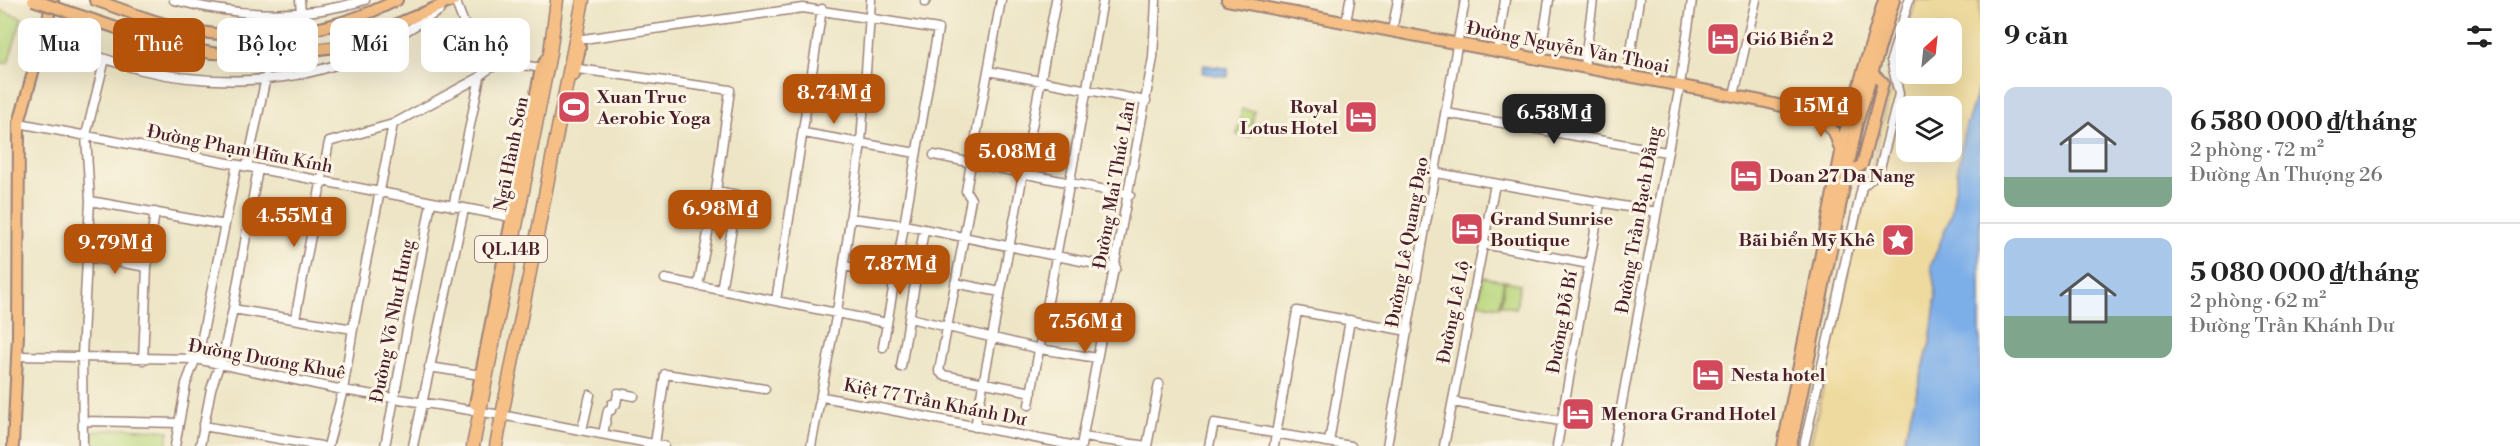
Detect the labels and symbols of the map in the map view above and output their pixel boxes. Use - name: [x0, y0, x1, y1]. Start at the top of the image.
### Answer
- street label: Đường Nguyễn Văn Thoại: [1465, 17, 1671, 78]
- north arrow: [1896, 18, 1962, 84]
- hotel icon: Gió Biển 2: [1705, 21, 1741, 57]
- place label: Gió Biển 2: [1746, 28, 1834, 51]
- pin: 8.74M ₫: [779, 74, 889, 125]
- place label: Xuan Truc Aerobic Yoga: [596, 86, 711, 130]
- pin: 15M ₫: [1779, 87, 1863, 138]
- sports icon: Xuan Truc Aerobic Yoga: [556, 89, 592, 125]
- street label: Ngũ Hành Sơn: [489, 94, 534, 214]
- pin: 6.58M ₫: [1499, 94, 1609, 145]
- place label: Royal Lotus Hotel: [1240, 96, 1338, 140]
- street label: Đường Mai Thúc Lân: [1088, 99, 1141, 271]
- hotel icon: Royal Lotus Hotel: [1343, 99, 1379, 135]
- street label: Đường Phạm Hữu Kính: [145, 120, 335, 179]
- street label: Đường Trần Bạch Đằng: [1611, 124, 1666, 315]
- pin: 5.08M ₫: [962, 133, 1072, 184]
- street label: Đường Lê Quang Đạo: [1381, 155, 1434, 329]
- hotel icon: Doan 27 Da Nang: [1728, 158, 1764, 194]
- place label: Doan 27 Da Nang: [1769, 165, 1915, 188]
- pin: 6.98M ₫: [665, 190, 775, 241]
- pin: 4.55M ₫: [239, 197, 349, 248]
- place label: Grand Sunrise Boutique: [1490, 208, 1613, 252]
- hotel icon: Grand Sunrise Boutique: [1449, 211, 1485, 247]
- place icon: Bãi biển Mỹ Khê: [1880, 222, 1916, 258]
- pin: 9.79M ₫: [60, 224, 170, 275]
- place label: Bãi biển Mỹ Khê: [1738, 229, 1875, 252]
- road number: QL.14B: [475, 236, 547, 262]
- street label: Đường Võ Như Hưng: [365, 237, 420, 405]
- pin: 7.87M ₫: [845, 245, 955, 296]
- street label: Đường Lê Lộ: [1432, 258, 1475, 366]
- street label: Đường Đỗ Bí: [1542, 268, 1583, 376]
- pin: 7.56M ₫: [1030, 303, 1140, 354]
- street label: Đường Dương Khuê: [186, 334, 347, 385]
- hotel icon: Nesta hotel: [1690, 357, 1726, 393]
- place label: Nesta hotel: [1731, 364, 1826, 387]
- street label: Kiệt 77 Trần Khánh Dư: [842, 373, 1029, 432]
- hotel icon: Menora Grand Hotel: [1560, 396, 1596, 432]
- place label: Menora Grand Hotel: [1601, 403, 1776, 426]

